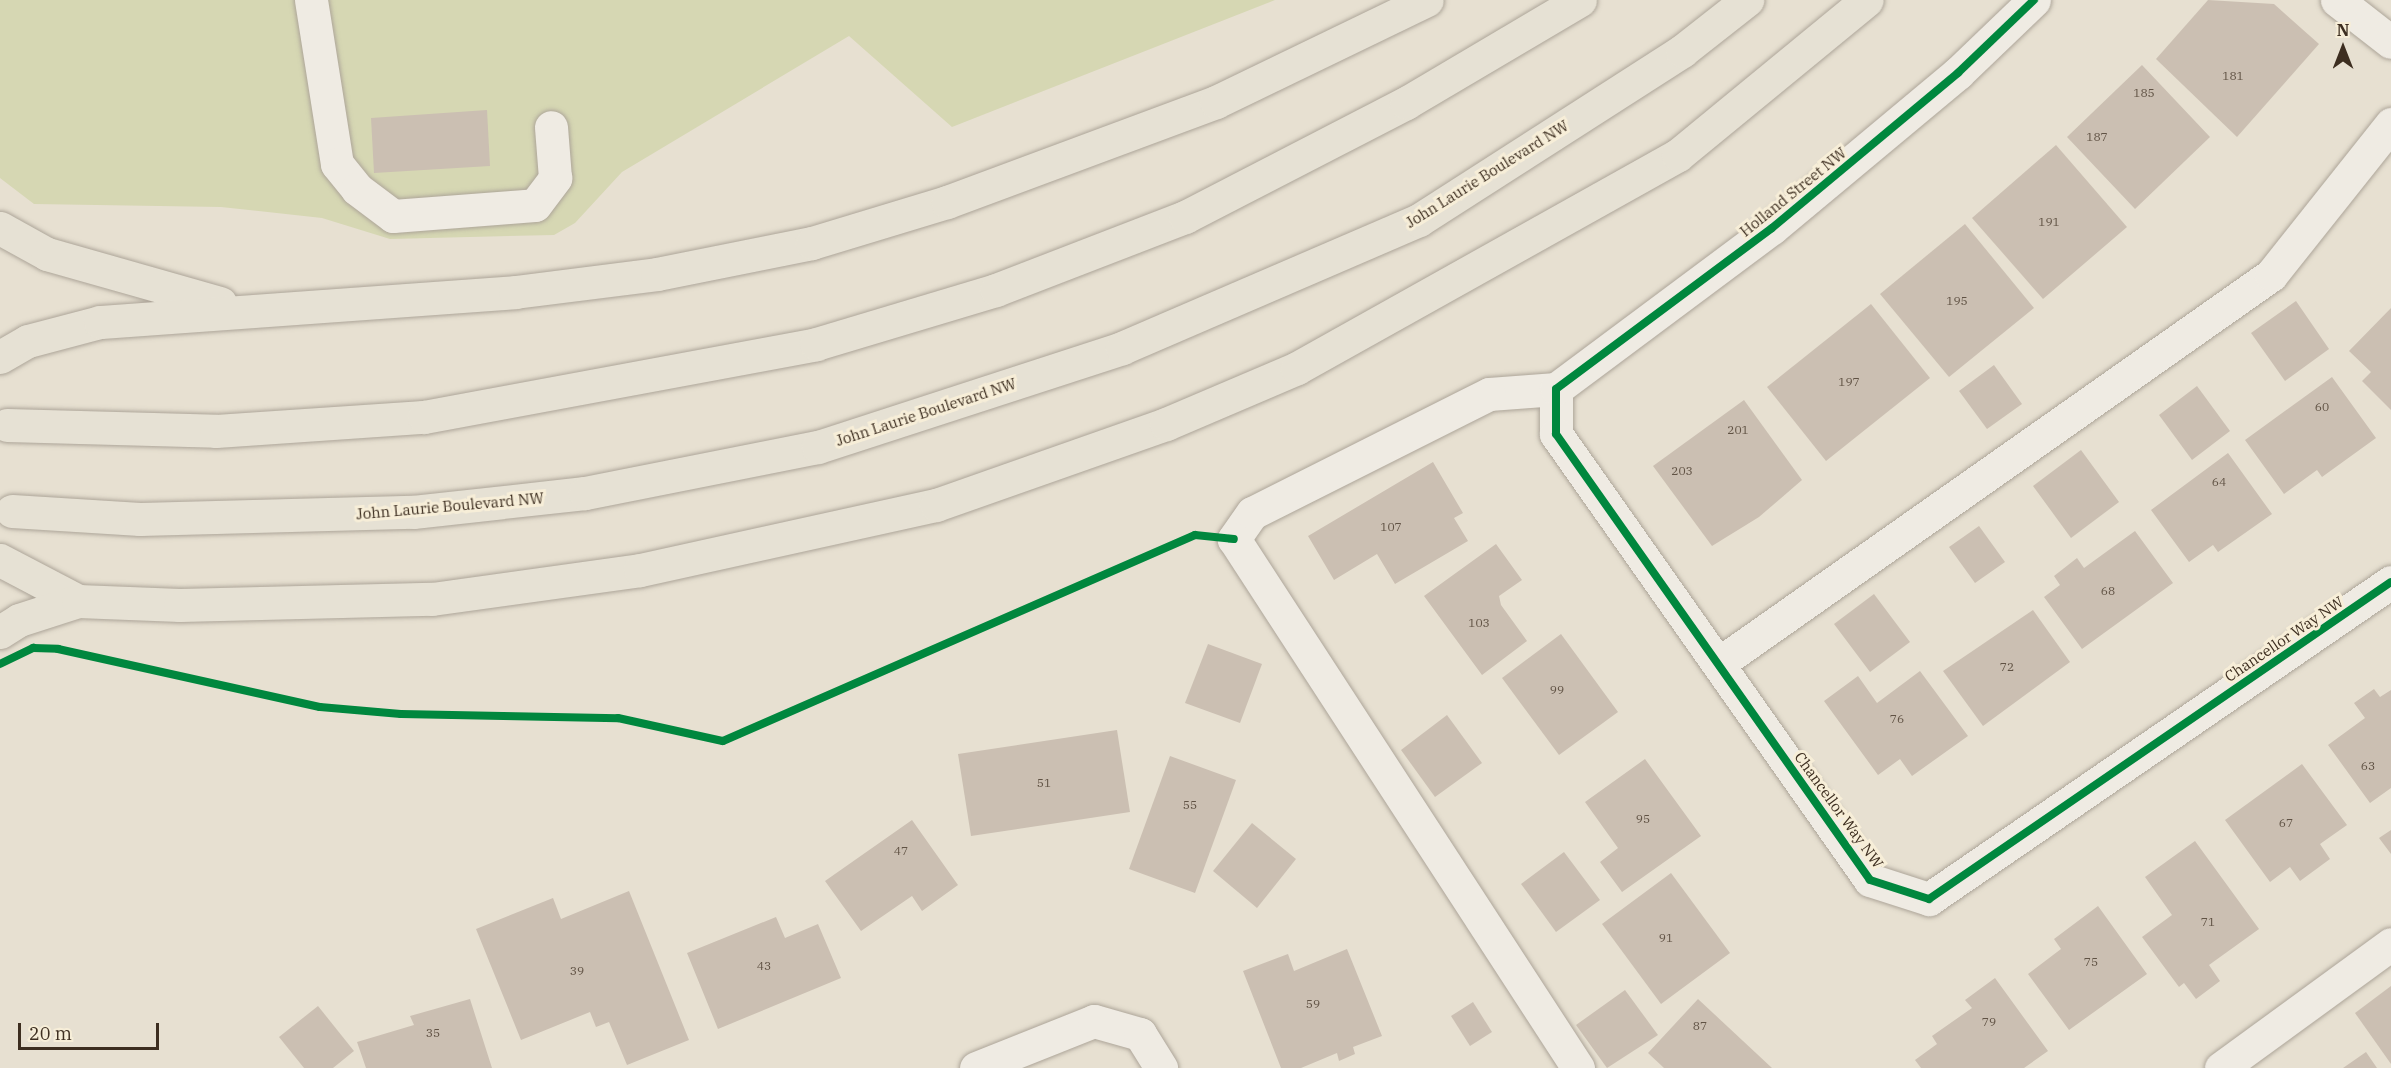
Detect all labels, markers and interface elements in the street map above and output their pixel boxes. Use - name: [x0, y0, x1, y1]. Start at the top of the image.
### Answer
- north arrow: [2313, 18, 2373, 78]
- text: N: [2337, 20, 2349, 40]
- house number: 181: [2222, 69, 2244, 83]
- house number: 185: [2133, 86, 2155, 100]
- street label: John Laurie Boulevard NW: [1402, 116, 1572, 232]
- house number: 187: [2086, 130, 2108, 144]
- street label: Holland Street NW: [1736, 144, 1850, 240]
- house number: 191: [2038, 215, 2060, 229]
- house number: 195: [1946, 294, 1968, 308]
- street label: John Laurie Boulevard NW: [834, 374, 1018, 450]
- house number: 197: [1838, 375, 1860, 389]
- house number: 60: [2315, 400, 2329, 414]
- house number: 201: [1727, 423, 1749, 437]
- house number: 203: [1671, 464, 1693, 478]
- house number: 64: [2212, 475, 2226, 489]
- street label: John Laurie Boulevard NW: [355, 489, 545, 523]
- house number: 107: [1380, 520, 1402, 534]
- house number: 68: [2101, 584, 2115, 598]
- street label: Chancellor Way NW: [2221, 593, 2347, 685]
- house number: 103: [1468, 616, 1490, 630]
- house number: 72: [2000, 660, 2014, 674]
- house number: 99: [1550, 683, 1564, 697]
- house number: 76: [1890, 712, 1904, 726]
- street label: Chancellor Way NW: [1791, 748, 1887, 872]
- house number: 63: [2361, 759, 2375, 773]
- house number: 51: [1037, 776, 1051, 790]
- house number: 55: [1183, 798, 1197, 812]
- house number: 95: [1636, 812, 1650, 826]
- house number: 67: [2279, 816, 2293, 830]
- house number: 47: [894, 844, 908, 858]
- house number: 71: [2201, 915, 2215, 929]
- house number: 91: [1659, 931, 1673, 945]
- house number: 75: [2084, 955, 2098, 969]
- house number: 43: [757, 959, 771, 973]
- house number: 39: [570, 964, 584, 978]
- house number: 59: [1306, 997, 1320, 1011]
- scale bar: [21, 1011, 162, 1049]
- house number: 79: [1982, 1015, 1996, 1029]
- house number: 87: [1693, 1019, 1707, 1033]
- text: 20 m: [29, 1022, 72, 1045]
- house number: 35: [426, 1026, 440, 1040]

